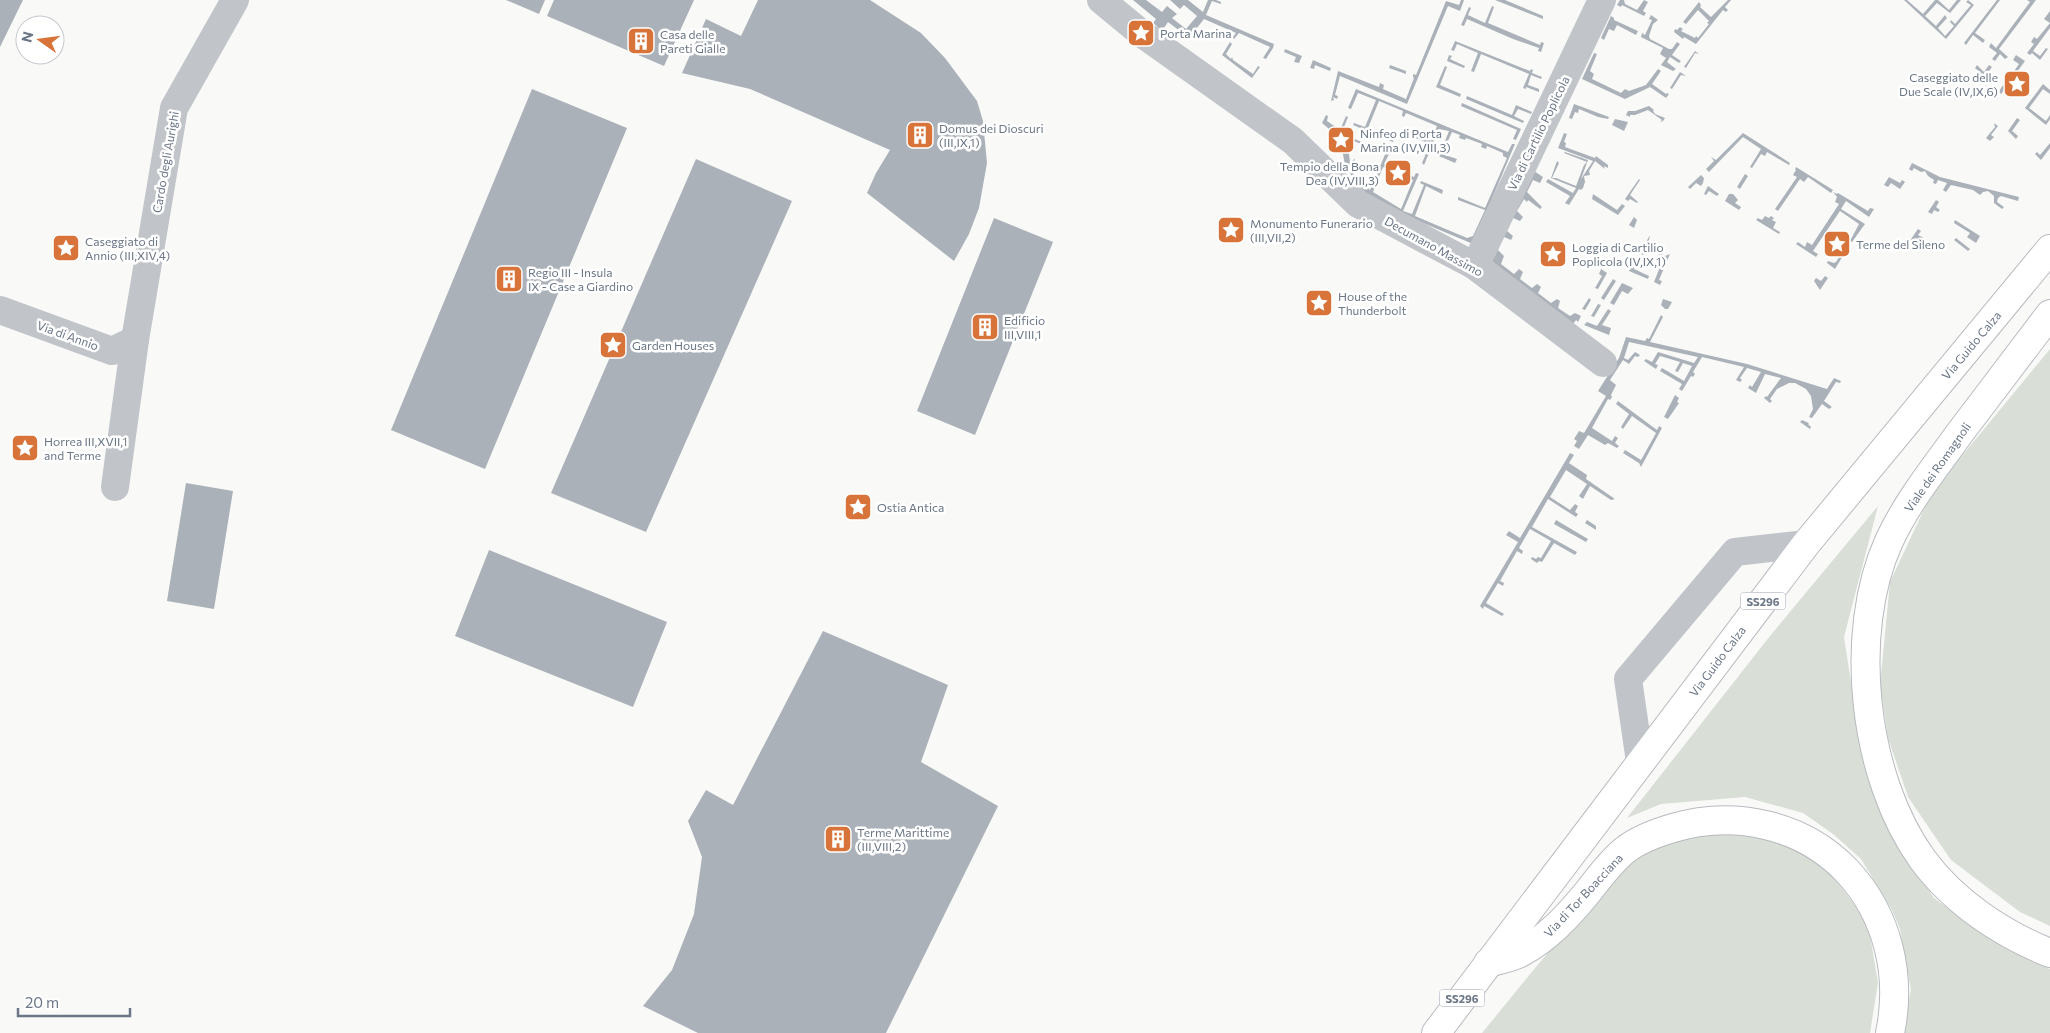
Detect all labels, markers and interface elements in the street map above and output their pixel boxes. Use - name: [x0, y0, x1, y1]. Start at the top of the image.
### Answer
- north arrow: [15, 15, 65, 65]
- place icon: Porta Marina: [1126, 18, 1156, 48]
- building icon: Casa delle Pareti Gialle: [626, 26, 656, 56]
- place label: Porta Marina: [1160, 26, 1231, 40]
- place label: Casa delle Pareti Gialle: [660, 27, 726, 55]
- text: N: [17, 30, 36, 44]
- place icon: Caseggiato delle Due Scale (IV,IX,6): [2002, 69, 2032, 99]
- place label: Caseggiato delle Due Scale (IV,IX,6): [1899, 70, 1998, 98]
- street label: Via di Cartilio Poplicola: [1504, 74, 1572, 192]
- street label: Cardo degli Aurighi: [149, 110, 181, 214]
- building icon: Domus dei Dioscuri (III,IX,1): [905, 120, 935, 150]
- place label: Domus dei Dioscuri (III,IX,1): [939, 121, 1044, 149]
- place icon: Ninfeo di Porta Marina (IV,VIII,3): [1326, 125, 1356, 155]
- place label: Ninfeo di Porta Marina (IV,VIII,3): [1360, 126, 1451, 154]
- place icon: Tempio della Bona Dea (IV,VIII,3): [1383, 158, 1413, 188]
- place label: Tempio della Bona Dea (IV,VIII,3): [1280, 159, 1379, 187]
- street label: Decumano Massimo: [1382, 213, 1486, 279]
- place icon: Monumento Funerario (III,VII,2): [1216, 215, 1246, 245]
- place label: Monumento Funerario (III,VII,2): [1250, 216, 1373, 244]
- place icon: Terme del Sileno: [1822, 229, 1852, 259]
- place icon: Caseggiato di Annio (III,XIV,4): [51, 233, 81, 263]
- place label: Caseggiato di Annio (III,XIV,4): [85, 234, 170, 262]
- place label: Terme del Sileno: [1856, 237, 1945, 251]
- place icon: Loggia di Cartilio Poplicola (IV,IX,1): [1538, 239, 1568, 269]
- place label: Loggia di Cartilio Poplicola (IV,IX,1): [1572, 240, 1666, 268]
- building icon: Regio III - Insula IX - Case a Giardino: [494, 264, 524, 294]
- place label: Regio III - Insula IX - Case a Giardino: [528, 265, 633, 293]
- place icon: House of the Thunderbolt: [1304, 288, 1334, 318]
- place label: House of the Thunderbolt: [1338, 289, 1407, 317]
- street label: Via Guido Calza: [1938, 308, 2004, 382]
- building icon: Edificio III,VIII,1: [970, 312, 1000, 342]
- place label: Edificio III,VIII,1: [1004, 313, 1045, 341]
- street label: Via di Annio: [35, 317, 101, 353]
- place icon: Garden Houses: [598, 330, 628, 360]
- place label: Garden Houses: [632, 338, 714, 352]
- street label: Viale dei Romagnoli: [1901, 419, 1973, 515]
- place icon: Horrea III,XVII,1 and Terme: [10, 433, 40, 463]
- place label: Horrea III,XVII,1 and Terme: [44, 434, 127, 462]
- place icon: Ostia Antica: [843, 492, 873, 522]
- place label: Ostia Antica: [877, 500, 944, 514]
- road number: SS296: [1740, 592, 1786, 610]
- street label: Via Guido Calza: [1686, 623, 1748, 699]
- building icon: Terme Marittime (III,VIII,2): [823, 824, 853, 854]
- place label: Terme Marittime (III,VIII,2): [857, 825, 949, 853]
- street label: Via di Tor Boacciana: [1541, 850, 1625, 940]
- scale bar: [18, 986, 130, 1018]
- road number: SS296: [1440, 990, 1484, 1006]
- text: 20 m: [25, 993, 59, 1011]

